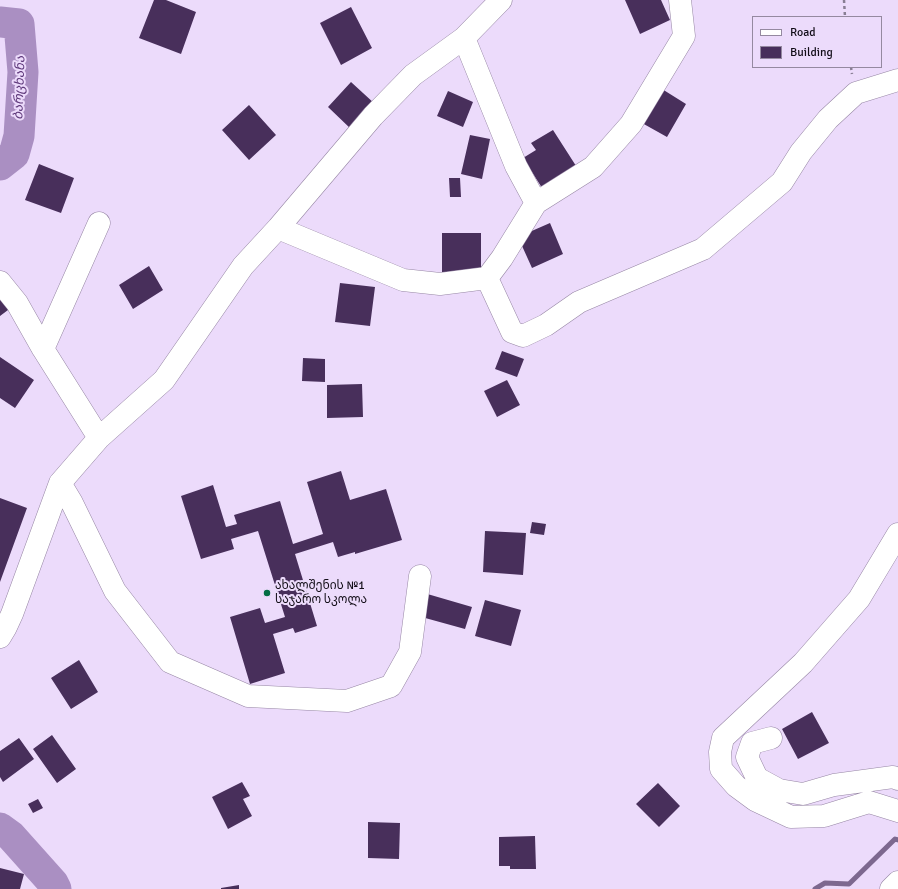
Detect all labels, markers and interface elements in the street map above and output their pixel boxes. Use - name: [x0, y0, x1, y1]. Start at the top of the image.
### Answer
- legend: [752, 16, 882, 68]
- text: Road: [790, 25, 816, 40]
- text: Building: [790, 45, 833, 60]
- water label: ბარცხანა: [11, 56, 29, 120]
- place label: ახალშენის №1 საჯარო სკოლა: [275, 579, 367, 607]
- marker: ახალშენის №1 საჯარო სკოლა: [262, 588, 272, 598]

